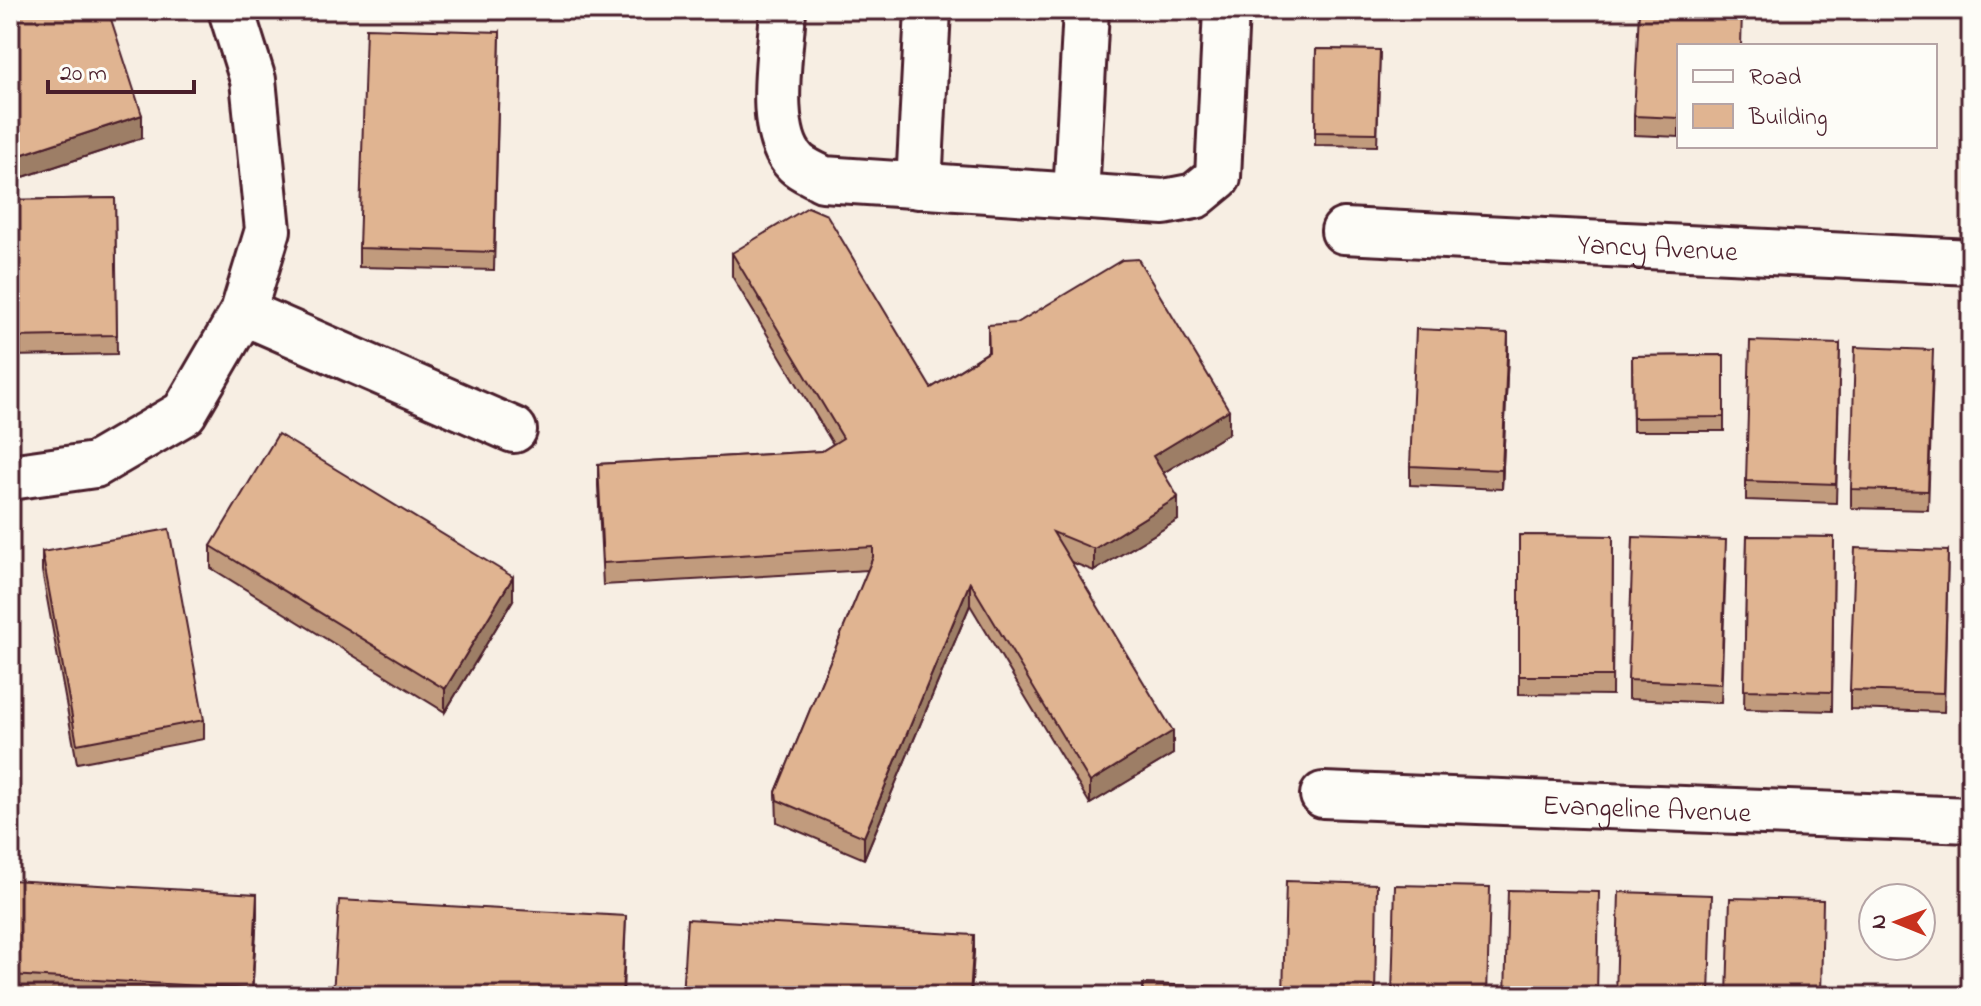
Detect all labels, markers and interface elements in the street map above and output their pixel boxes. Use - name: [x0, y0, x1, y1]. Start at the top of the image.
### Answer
- scale bar: [48, 44, 194, 94]
- legend: [1677, 44, 1937, 148]
- text: 20 m: [60, 57, 107, 92]
- text: Road: [1749, 61, 1802, 96]
- text: Building: [1748, 101, 1828, 136]
- street label: Yancy Avenue: [1576, 226, 1739, 274]
- street label: Evangeline Avenue: [1542, 786, 1752, 836]
- north arrow: [1857, 882, 1937, 962]
- text: N: [1864, 914, 1896, 929]

